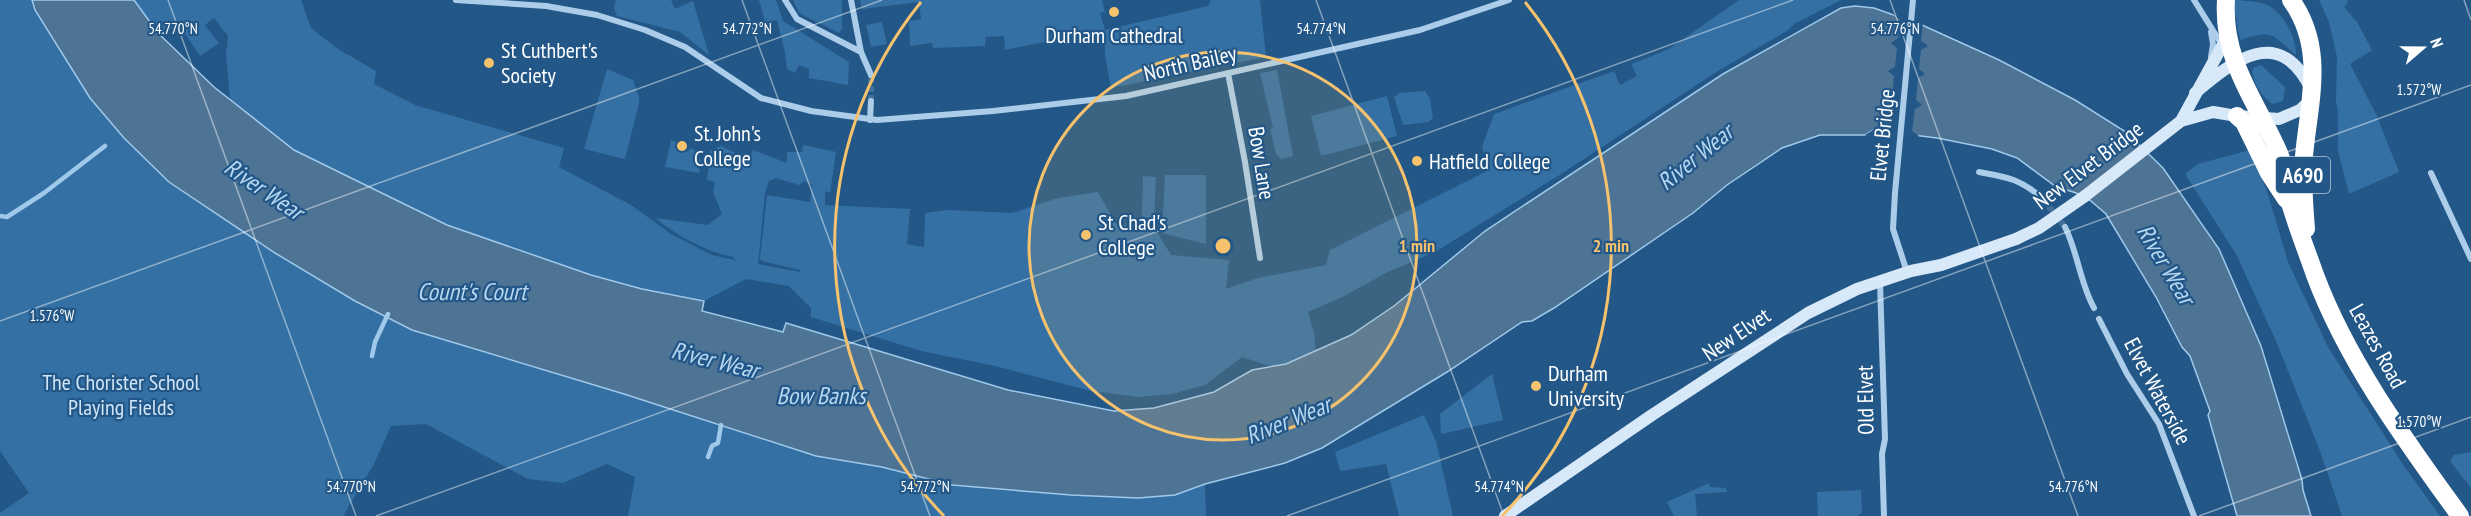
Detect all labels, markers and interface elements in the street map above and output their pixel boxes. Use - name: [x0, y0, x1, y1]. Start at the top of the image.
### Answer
- marker: Durham Cathedral: [1107, 5, 1121, 19]
- north arrow: [2393, 18, 2453, 78]
- text: 54.770°N: [148, 19, 198, 38]
- text: 54.772°N: [722, 19, 772, 38]
- text: 54.774°N: [1296, 19, 1346, 38]
- text: 54.776°N: [1870, 19, 1920, 38]
- place label: Durham Cathedral: [1045, 21, 1184, 49]
- text: N: [2426, 35, 2448, 50]
- place label: St Cuthbert's Society: [501, 36, 598, 89]
- street label: North Bailey: [1141, 39, 1240, 87]
- marker: St Cuthbert's Society: [482, 56, 496, 70]
- text: 1.572°W: [2397, 80, 2441, 99]
- street label: Elvet Bridge: [1863, 88, 1901, 182]
- water label: River Wear: [1651, 115, 1742, 197]
- street label: New Elvet Bridge: [2028, 115, 2148, 215]
- place label: St. John's College: [694, 119, 761, 172]
- street label: Bow Lane: [1242, 125, 1282, 201]
- marker: St. John's College: [675, 139, 689, 153]
- place label: Hatfield College: [1429, 147, 1550, 175]
- water label: River Wear: [219, 151, 312, 229]
- marker: Hatfield College: [1410, 154, 1424, 168]
- road number: A690: [2276, 157, 2330, 193]
- place label: St Chad's College: [1098, 208, 1167, 261]
- water label: River Wear: [2130, 218, 2204, 313]
- marker: St Chad's College: [1079, 228, 1093, 242]
- text: 1 min: [1399, 234, 1435, 257]
- text: 2 min: [1593, 234, 1629, 257]
- centre of rings: [1213, 236, 1233, 256]
- water label: Count's Court: [417, 276, 529, 307]
- street label: Leazes Road: [2343, 299, 2413, 393]
- street label: New Elvet: [1697, 301, 1775, 367]
- text: 1.576°W: [30, 306, 74, 325]
- street label: Elvet Waterside: [2118, 333, 2198, 449]
- water label: River Wear: [668, 334, 765, 387]
- place label: Durham University: [1548, 359, 1625, 412]
- street label: Old Elvet: [1850, 365, 1880, 435]
- park label: The Chorister School Playing Fields: [42, 368, 201, 421]
- marker: Durham University: [1529, 379, 1543, 393]
- water label: Bow Banks: [776, 380, 868, 411]
- water label: River Wear: [1241, 388, 1338, 451]
- text: 1.570°W: [2397, 412, 2441, 431]
- text: 54.770°N: [326, 477, 376, 496]
- text: 54.772°N: [900, 477, 950, 496]
- text: 54.774°N: [1474, 477, 1524, 496]
- text: 54.776°N: [2048, 477, 2098, 496]

